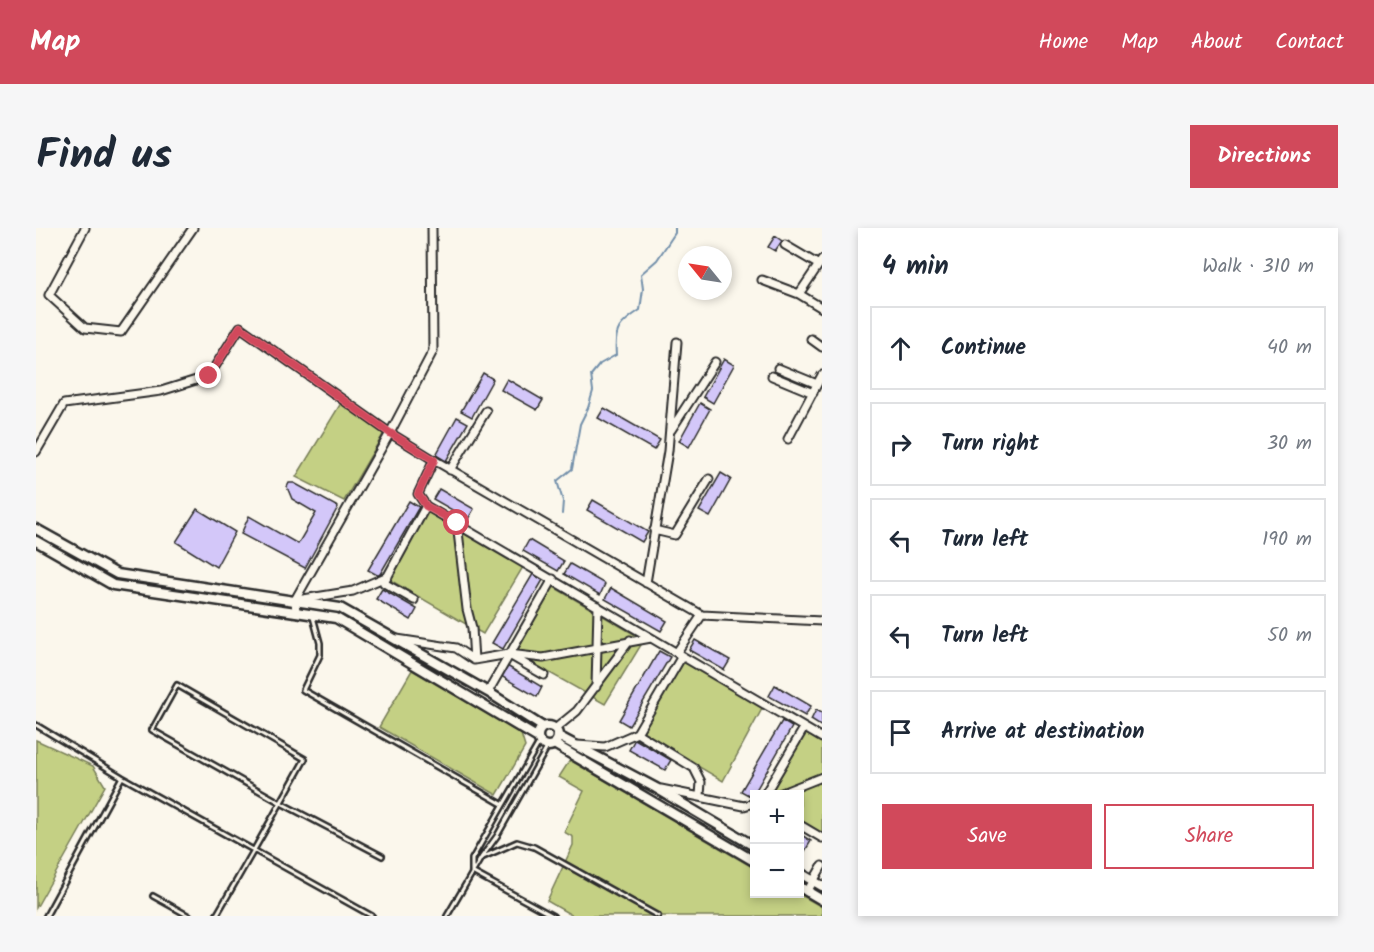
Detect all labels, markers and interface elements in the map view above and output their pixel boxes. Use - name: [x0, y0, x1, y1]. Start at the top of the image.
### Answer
- text: Map: [30, 20, 81, 65]
- text: Home: [1039, 26, 1088, 59]
- text: Map: [1121, 26, 1158, 59]
- text: About: [1191, 26, 1242, 59]
- text: Contact: [1275, 26, 1344, 59]
- text: Find us: [36, 123, 172, 190]
- button: Directions: [1190, 125, 1338, 188]
- north arrow: [678, 246, 732, 300]
- text: 4 min: [882, 246, 949, 288]
- text: Walk · 310 m: [1202, 251, 1314, 283]
- text: Continue: [941, 331, 1026, 366]
- icon: ahead: [884, 332, 917, 365]
- text: 40 m: [1267, 332, 1312, 364]
- route end: [195, 362, 221, 388]
- text: Turn right: [941, 427, 1039, 462]
- icon: right: [884, 428, 917, 461]
- text: 30 m: [1267, 428, 1312, 460]
- route start: [443, 509, 469, 535]
- text: Turn left: [941, 523, 1028, 558]
- icon: left: [884, 524, 917, 557]
- text: 190 m: [1262, 524, 1312, 556]
- text: Turn left: [941, 619, 1028, 654]
- icon: left: [884, 620, 917, 653]
- text: 50 m: [1267, 620, 1312, 652]
- text: Arrive at destination: [941, 715, 1144, 750]
- icon: arrive: [884, 716, 917, 749]
- map controls: [750, 790, 804, 898]
- button: +: [750, 790, 804, 844]
- button: Save: [882, 804, 1092, 869]
- button: Share: [1104, 804, 1314, 869]
- button: −: [750, 844, 804, 898]

